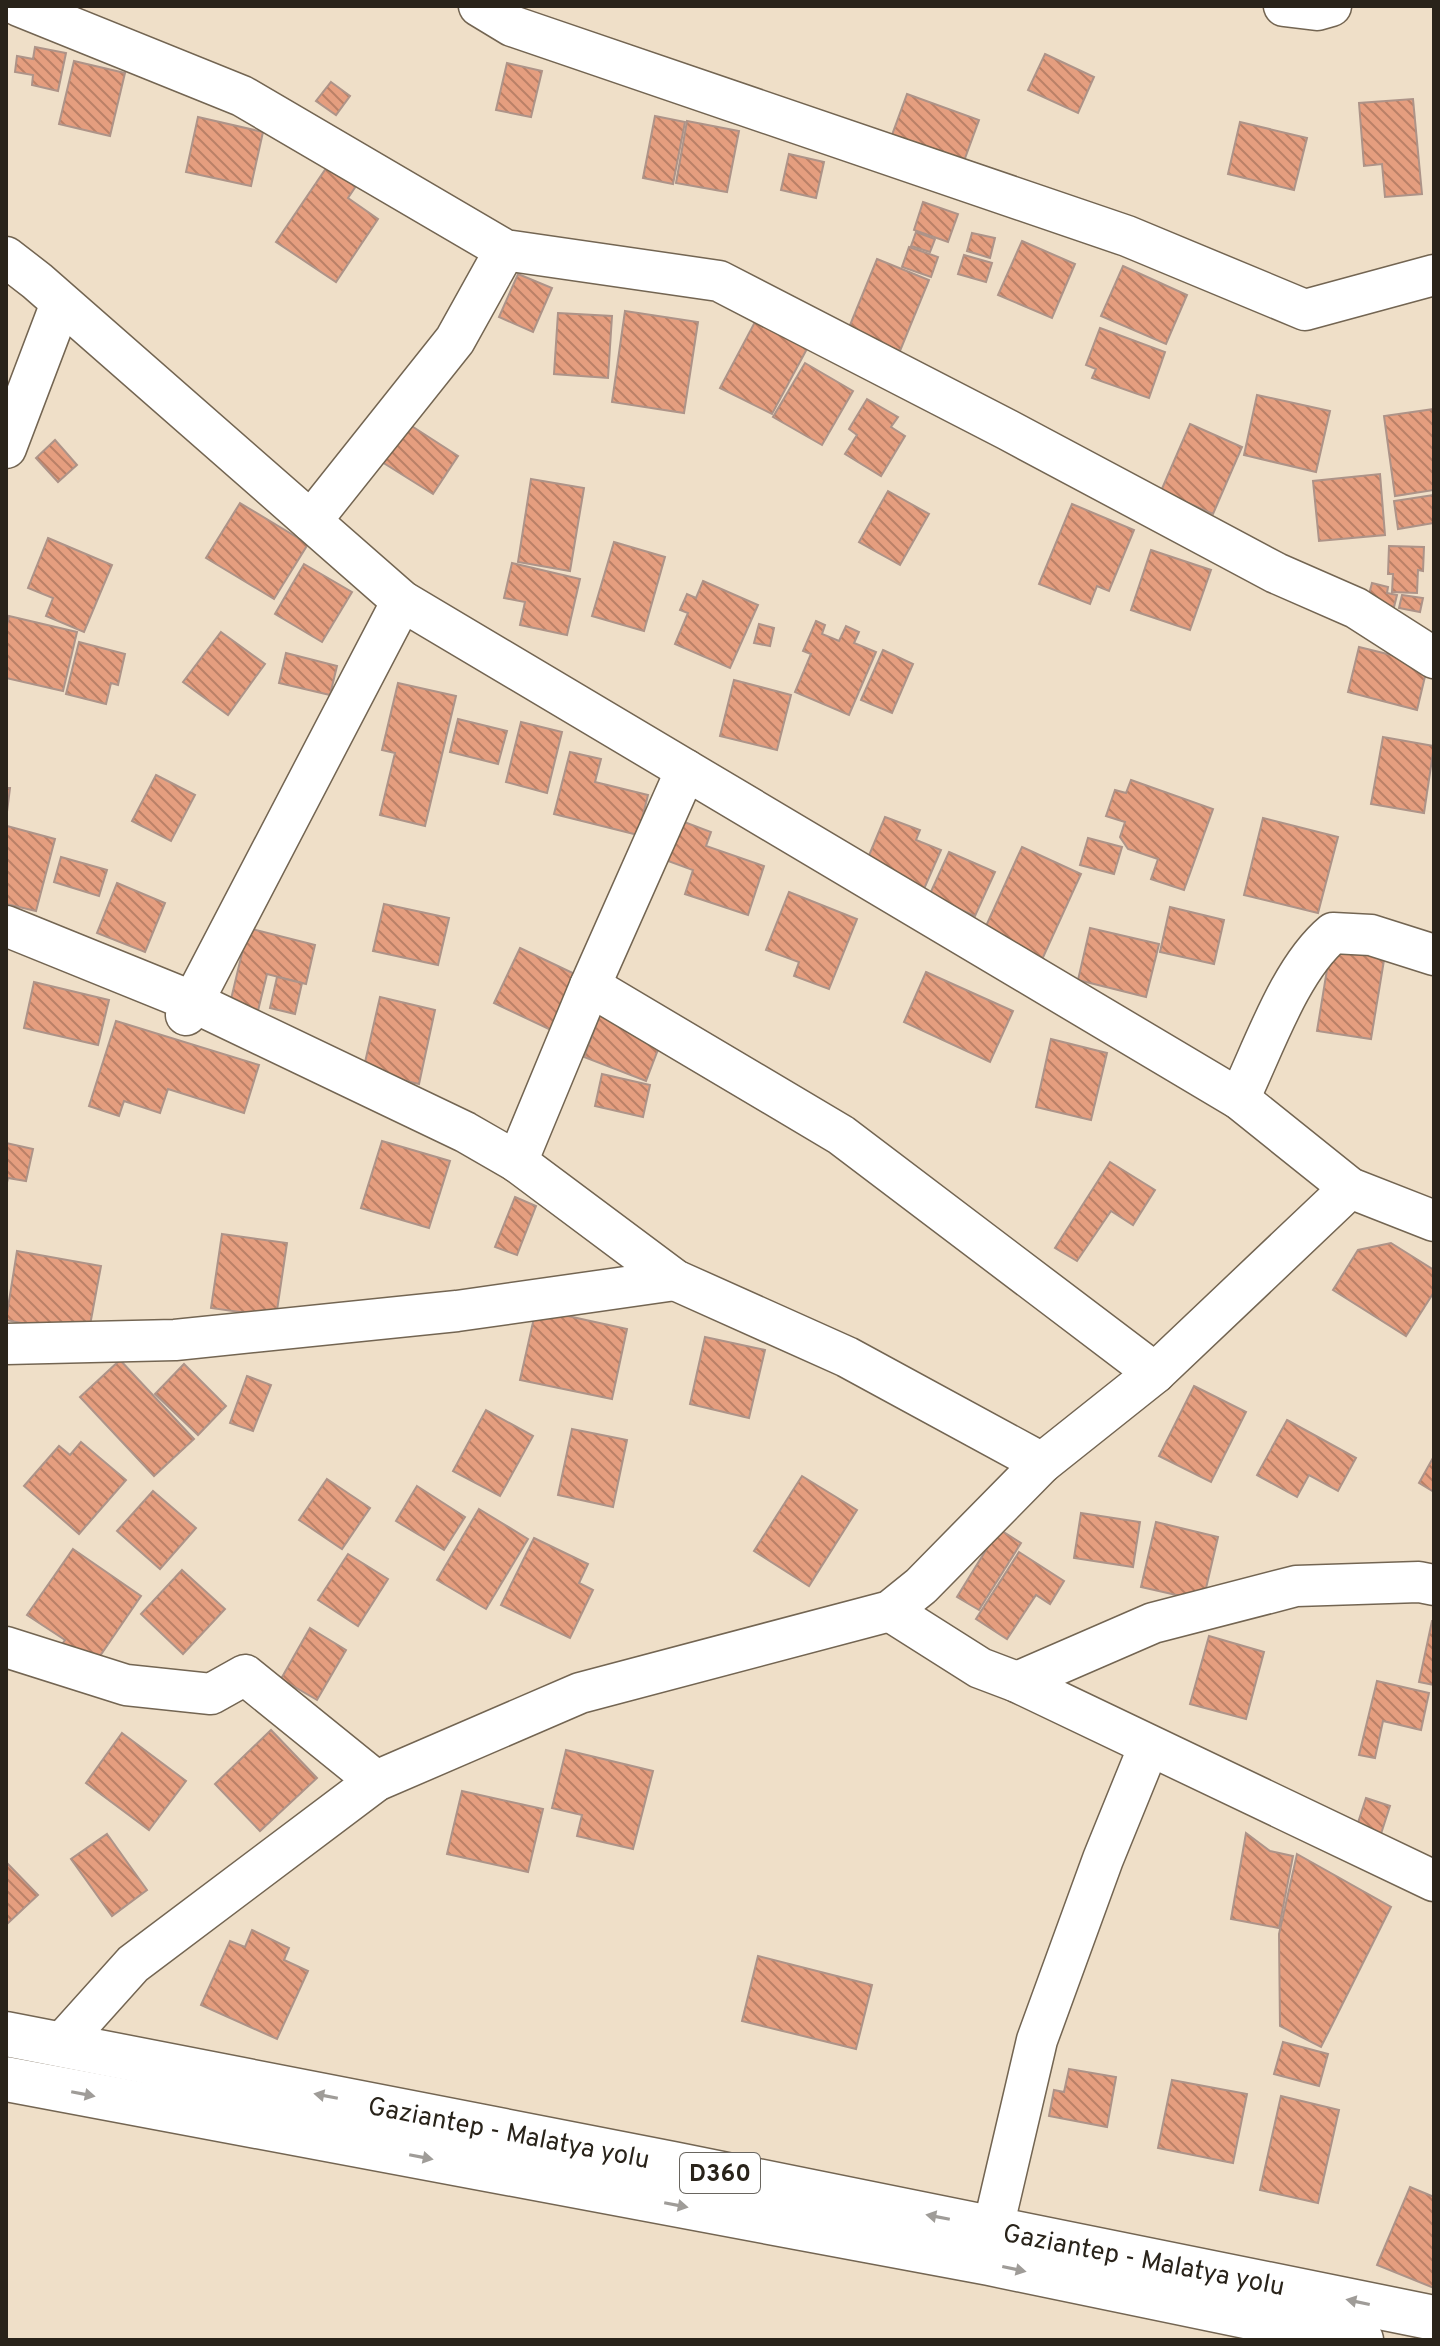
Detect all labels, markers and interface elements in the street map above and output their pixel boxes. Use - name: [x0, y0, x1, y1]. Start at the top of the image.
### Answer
- one-way arrow: [70, 2088, 95, 2100]
- one-way arrow: [313, 2089, 338, 2101]
- street label: Gaziantep - Malatya yolu: [365, 2091, 652, 2178]
- one-way arrow: [409, 2151, 434, 2164]
- road number: D360: [680, 2153, 760, 2193]
- one-way arrow: [664, 2199, 689, 2211]
- one-way arrow: [925, 2210, 950, 2223]
- street label: Gaziantep - Malatya yolu: [1000, 2218, 1287, 2305]
- one-way arrow: [1002, 2263, 1027, 2275]
- one-way arrow: [1345, 2295, 1370, 2308]

